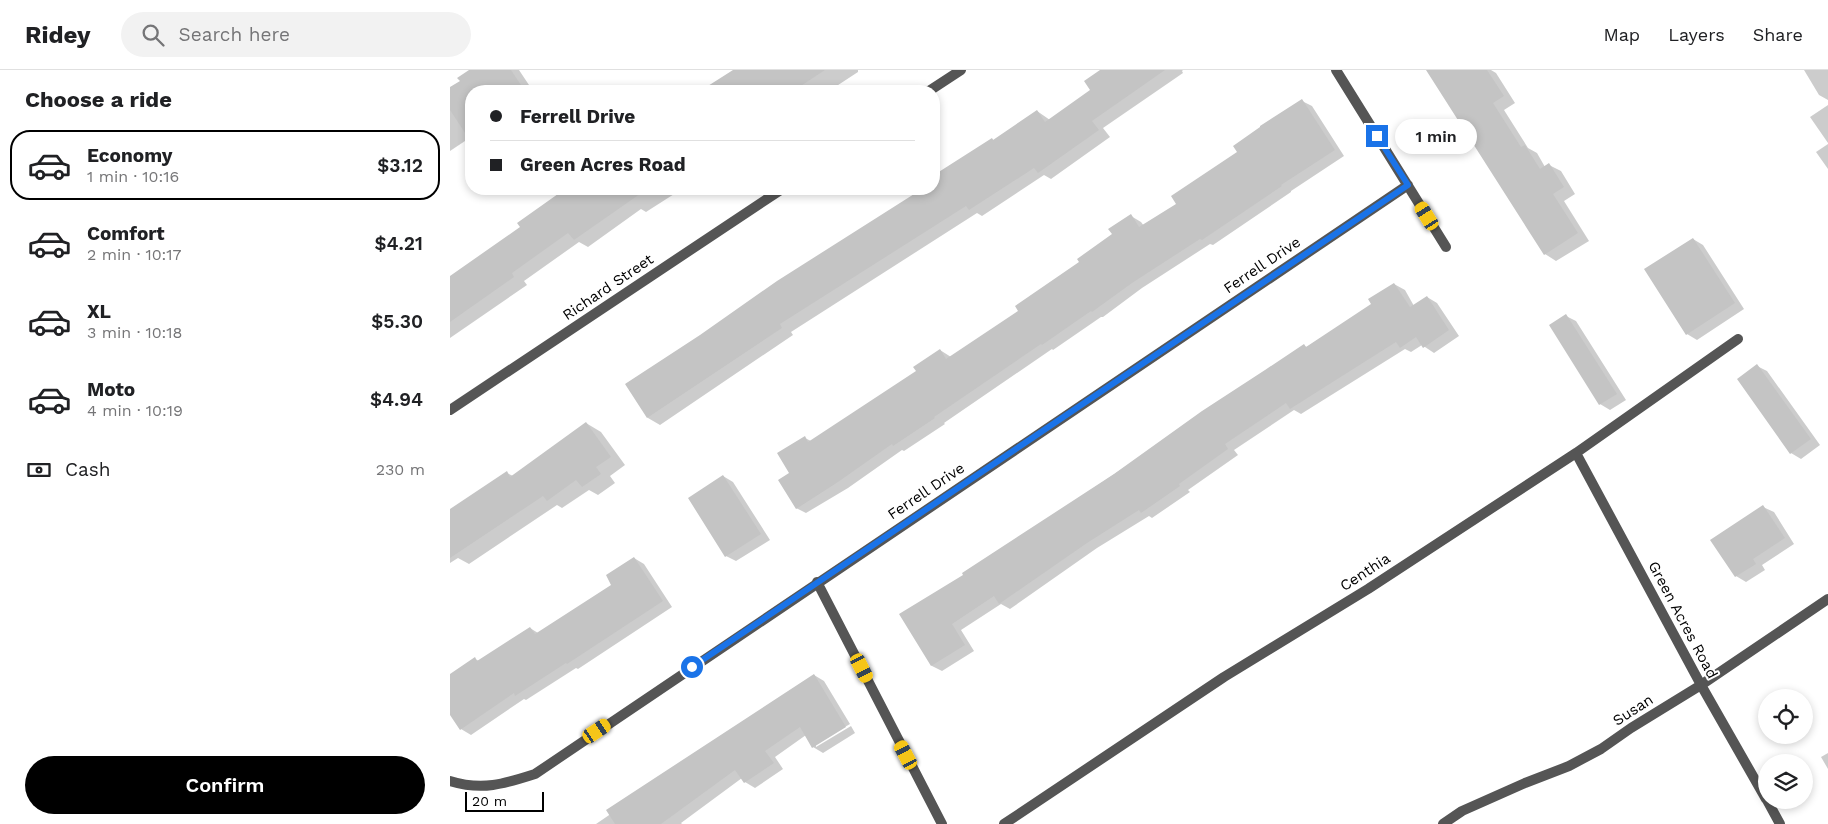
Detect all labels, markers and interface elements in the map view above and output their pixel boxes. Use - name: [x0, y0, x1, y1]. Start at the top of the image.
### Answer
- search box: [121, 12, 471, 57]
- text: Ridey: [25, 21, 91, 49]
- icon: search: [139, 21, 167, 49]
- text: Search here: [179, 23, 290, 46]
- text: Map: [1603, 24, 1640, 45]
- text: Layers: [1668, 24, 1725, 45]
- text: Share: [1753, 24, 1803, 45]
- text: Choose a ride: [25, 87, 172, 112]
- text: Ferrell Drive: [520, 105, 635, 128]
- callout: 1 min: [1394, 118, 1477, 154]
- route end: [1366, 125, 1388, 147]
- text: 1 min: [1415, 127, 1457, 146]
- icon: car: [27, 143, 72, 188]
- text: Economy: [87, 144, 172, 167]
- text: Green Acres Road: [520, 153, 686, 176]
- text: $3.12: [377, 154, 423, 177]
- text: 1 min · 10:16: [87, 167, 179, 186]
- car: [1412, 199, 1441, 233]
- icon: car: [27, 221, 72, 266]
- text: Comfort: [87, 222, 165, 245]
- text: $4.21: [375, 232, 423, 255]
- street label: Ferrell Drive: [1220, 233, 1304, 297]
- text: 2 min · 10:17: [87, 245, 182, 264]
- street label: Richard Street: [559, 250, 657, 324]
- icon: car: [27, 299, 72, 344]
- text: XL: [87, 300, 111, 323]
- text: $5.30: [371, 310, 423, 333]
- text: 3 min · 10:18: [87, 323, 182, 342]
- icon: car: [27, 377, 72, 422]
- text: Moto: [87, 378, 135, 401]
- text: $4.94: [370, 388, 423, 411]
- text: 4 min · 10:19: [87, 401, 183, 420]
- icon: cash: [25, 456, 53, 484]
- text: Cash: [65, 458, 111, 481]
- street label: Ferrell Drive: [884, 459, 968, 523]
- text: 230 m: [376, 460, 425, 479]
- street label: Centhia: [1337, 549, 1394, 595]
- street label: Green Acres Road: [1644, 558, 1722, 682]
- car: [848, 651, 875, 685]
- route start: [681, 656, 703, 678]
- map controls: [1758, 689, 1813, 809]
- button: locate: [1758, 689, 1813, 744]
- street label: Susan: [1609, 690, 1657, 730]
- car: [580, 716, 613, 746]
- car: [892, 738, 919, 772]
- button: layers: [1758, 754, 1813, 809]
- button: Confirm: [25, 756, 425, 814]
- scale bar: [465, 789, 544, 812]
- text: 20 m: [472, 793, 507, 809]

